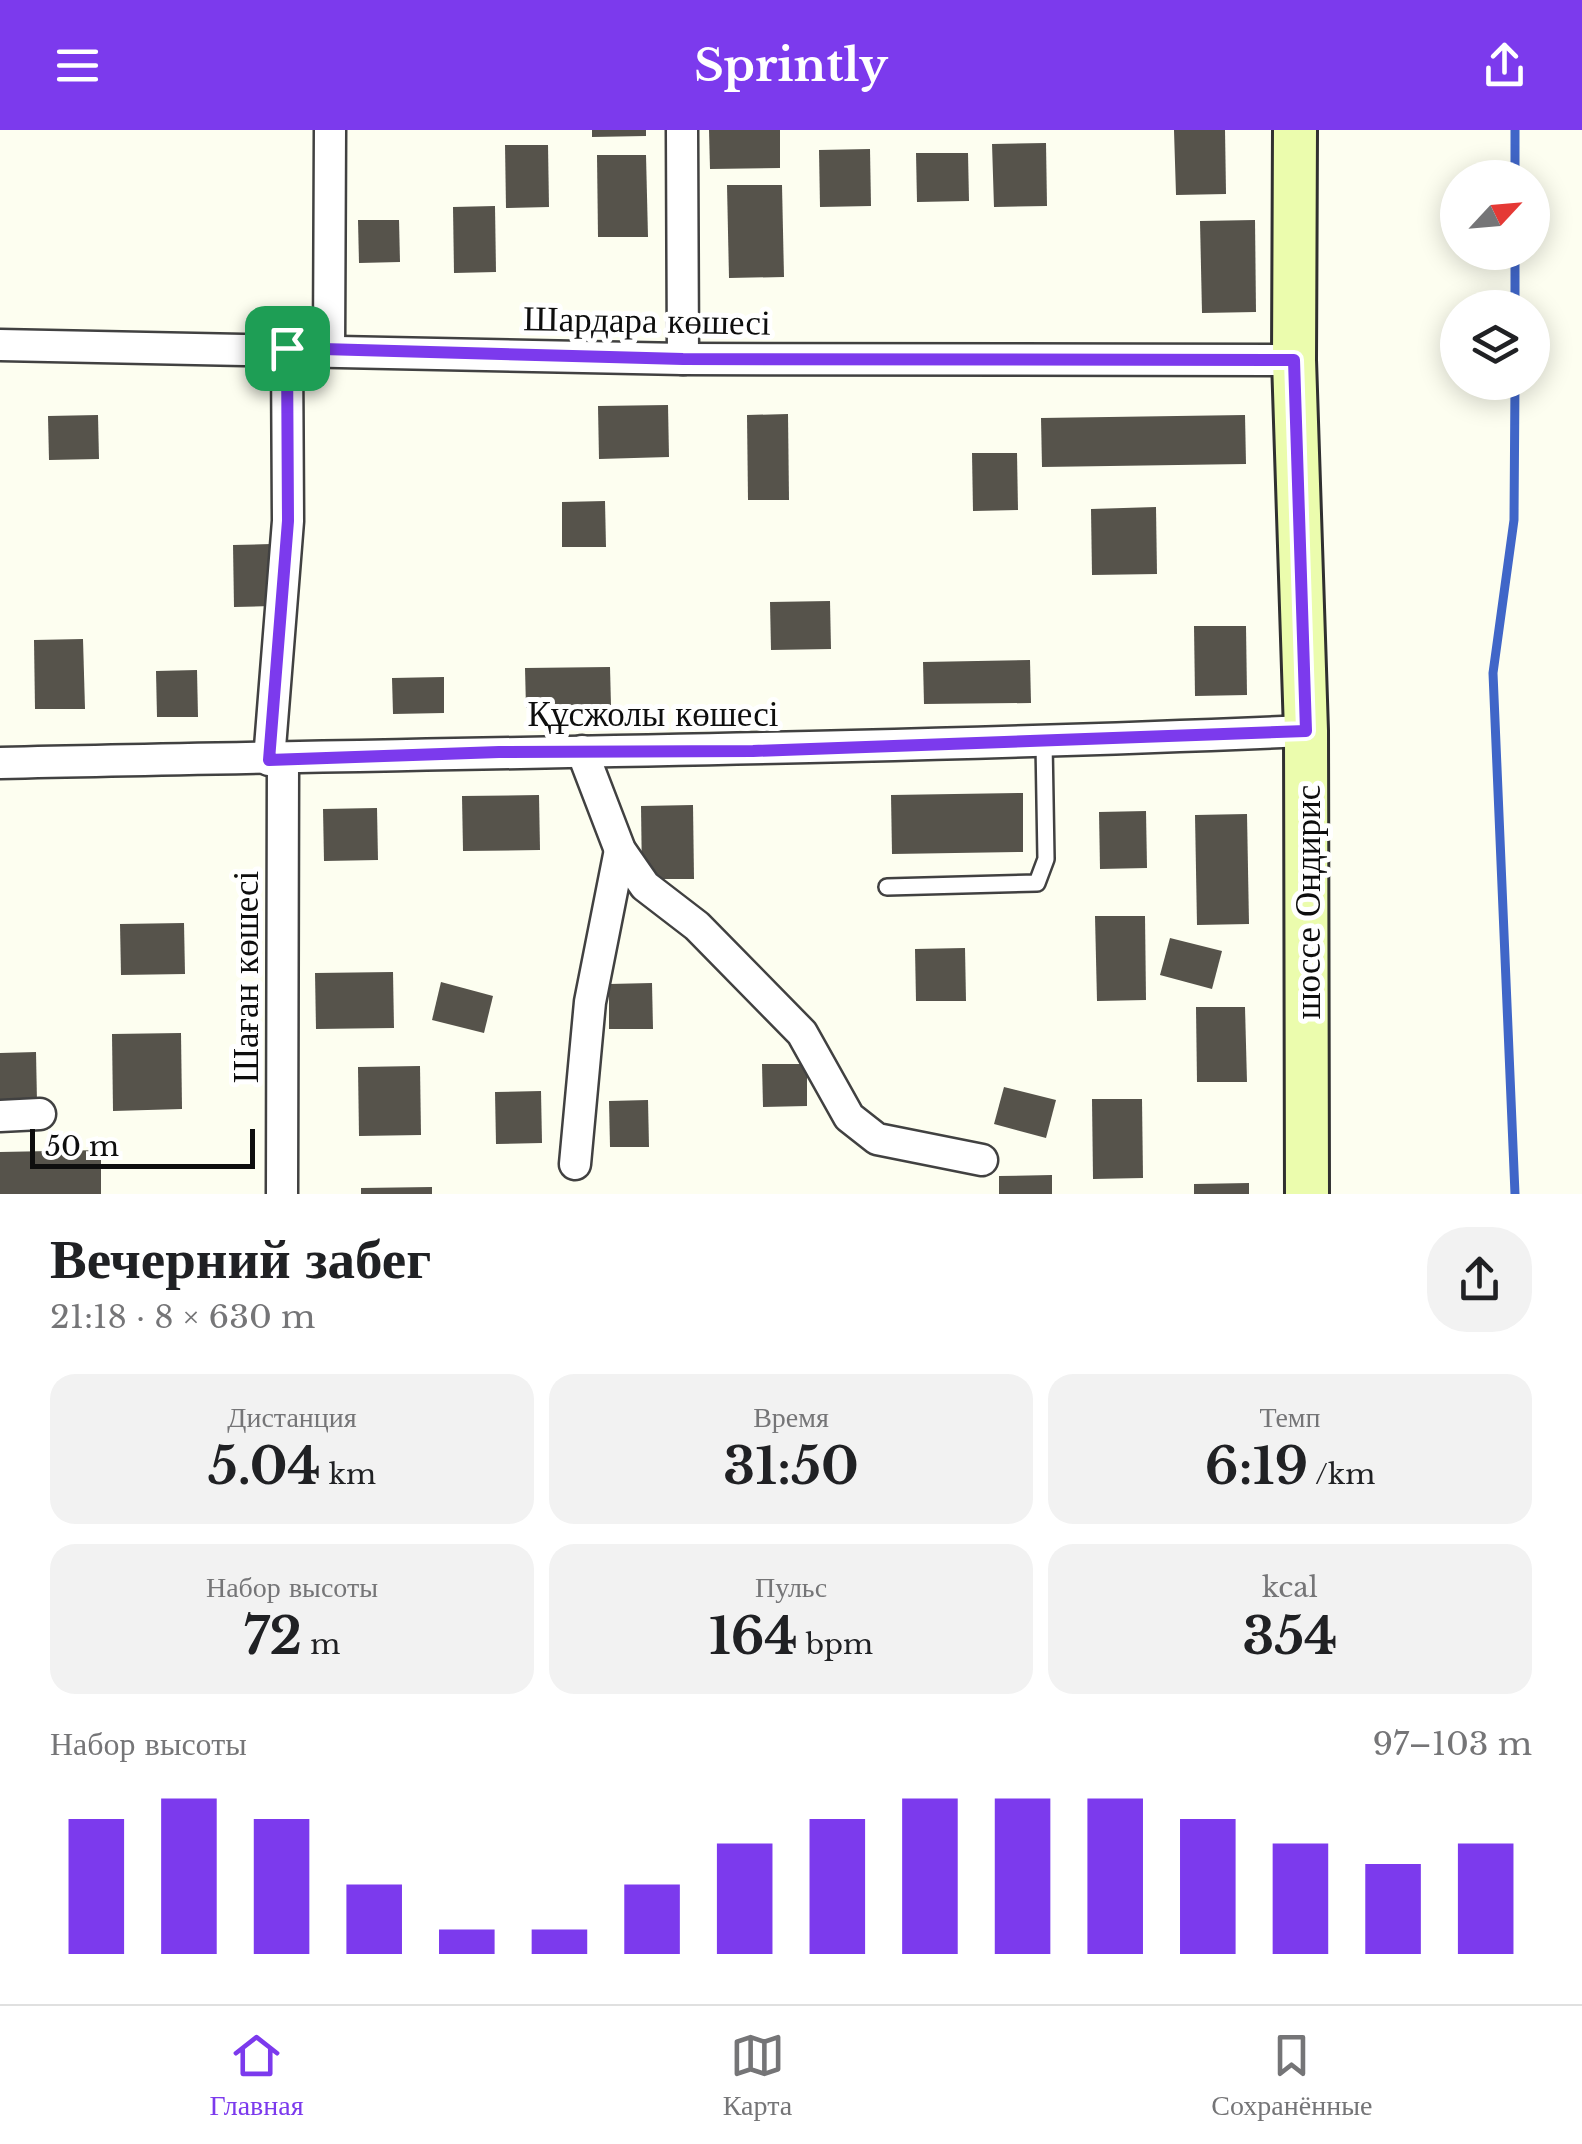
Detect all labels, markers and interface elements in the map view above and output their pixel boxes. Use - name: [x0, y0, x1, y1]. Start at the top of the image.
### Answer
- text: Sprintly: [694, 37, 888, 93]
- icon: menu: [50, 38, 105, 93]
- icon: share: [1477, 38, 1532, 93]
- north arrow: [1440, 160, 1550, 270]
- map controls: [1440, 160, 1550, 400]
- button: layers: [1440, 290, 1550, 400]
- street label: Шардара көшесі: [523, 296, 771, 344]
- pin: [245, 306, 330, 391]
- icon: arrive: [260, 321, 315, 376]
- street label: Құсжолы көшесі: [528, 692, 779, 735]
- street label: шоссе Ондирис: [1286, 785, 1329, 1019]
- street label: Шаған көшесі: [224, 870, 267, 1083]
- scale bar: [30, 1124, 255, 1168]
- text: 50 m: [45, 1129, 119, 1164]
- text: Вечерний забег: [50, 1225, 431, 1293]
- button: share: [1427, 1227, 1532, 1332]
- text: 21:18 · 8 × 630 m: [50, 1297, 315, 1337]
- text: Дистанция: [227, 1400, 357, 1435]
- text: Время: [753, 1400, 829, 1435]
- text: Темп: [1259, 1400, 1321, 1435]
- text: 5.04: [208, 1435, 321, 1498]
- text: 31:50: [723, 1435, 859, 1498]
- text: 6:19: [1205, 1435, 1308, 1498]
- text: km: [321, 1457, 376, 1492]
- text: /km: [1308, 1457, 1375, 1492]
- text: Набор высоты: [206, 1570, 378, 1605]
- text: Пульс: [755, 1570, 827, 1605]
- text: kcal: [1262, 1570, 1318, 1605]
- text: 72: [244, 1605, 302, 1668]
- text: 164: [709, 1605, 798, 1668]
- text: 354: [1243, 1605, 1337, 1668]
- text: m: [302, 1627, 340, 1662]
- text: bpm: [798, 1627, 873, 1662]
- text: Набор высоты: [50, 1724, 247, 1764]
- text: 97–103 m: [1372, 1724, 1532, 1764]
- tab: Главная: [210, 2028, 304, 2123]
- tab: Карта: [723, 2028, 792, 2123]
- tab: Сохранённые: [1211, 2028, 1372, 2123]

